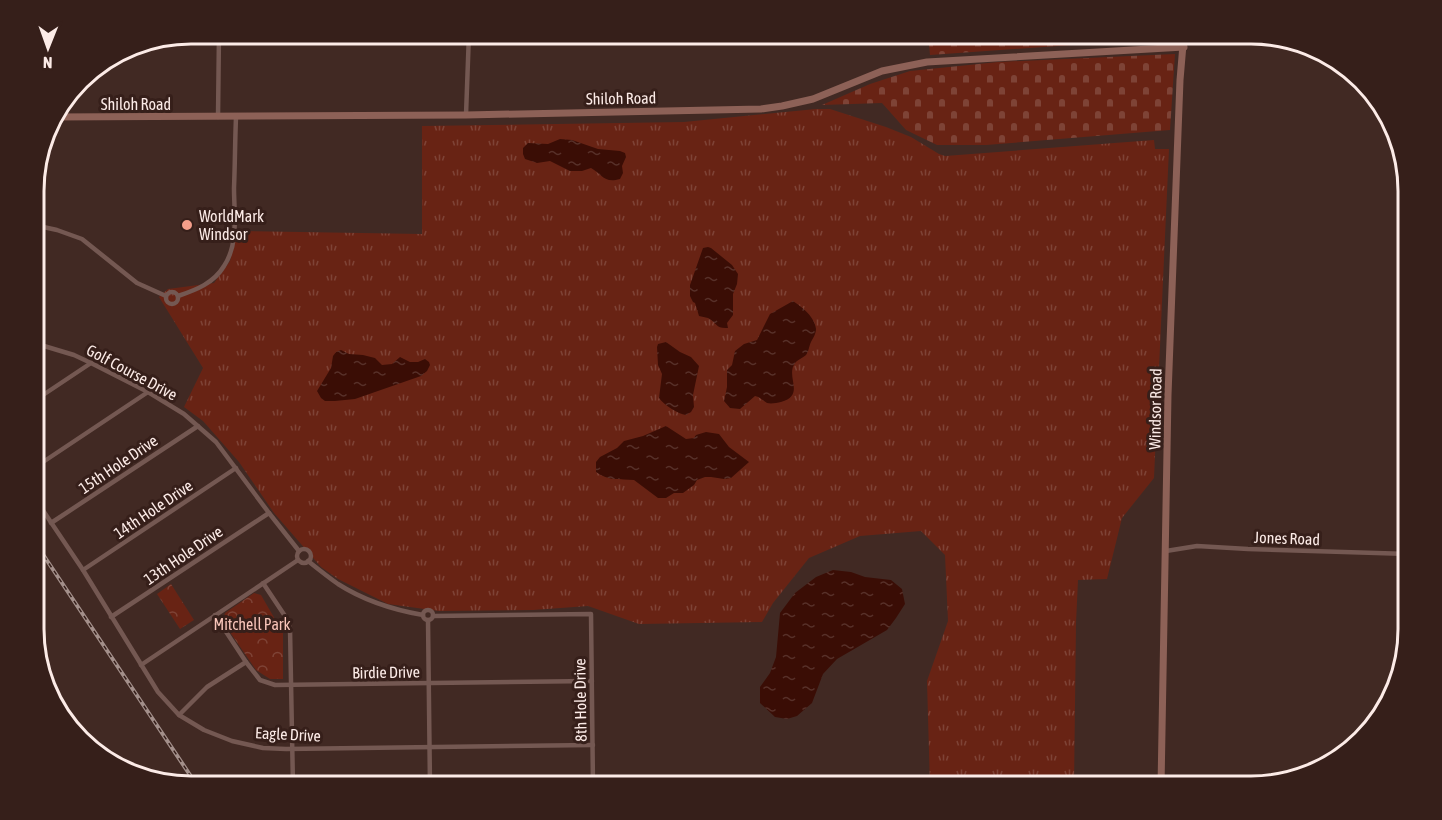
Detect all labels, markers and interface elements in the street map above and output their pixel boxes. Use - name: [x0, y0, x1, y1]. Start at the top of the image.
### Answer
- north arrow: [18, 18, 78, 78]
- text: N: [43, 54, 53, 72]
- street label: Shiloh Road: [586, 88, 656, 108]
- street label: Shiloh Road: [101, 95, 171, 113]
- place label: WorldMark Windsor: [199, 207, 264, 243]
- marker: WorldMark Windsor: [180, 218, 194, 232]
- street label: Golf Course Drive: [84, 341, 180, 403]
- street label: Windsor Road: [1145, 368, 1165, 450]
- street label: 15th Hole Drive: [75, 431, 161, 497]
- street label: 14th Hole Drive: [110, 476, 196, 542]
- street label: 13th Hole Drive: [140, 522, 226, 588]
- street label: Jones Road: [1254, 528, 1320, 548]
- park label: Mitchell Park: [213, 615, 291, 633]
- street label: 8th Hole Drive: [570, 658, 590, 742]
- street label: Birdie Drive: [352, 662, 420, 682]
- street label: Eagle Drive: [255, 723, 321, 746]

